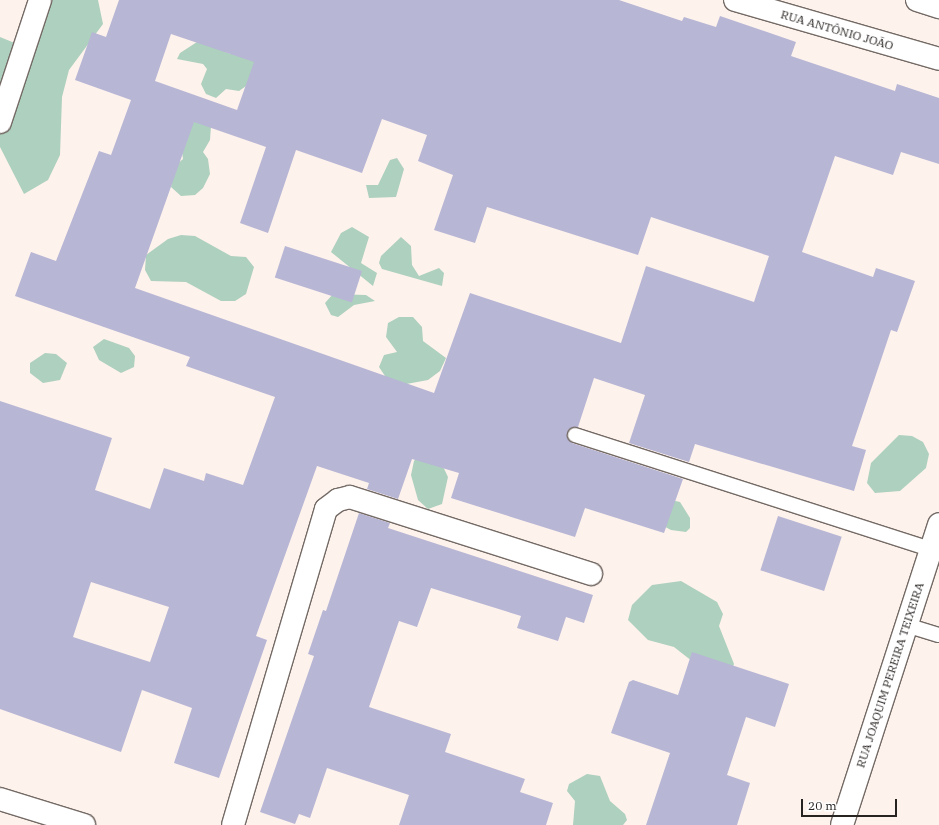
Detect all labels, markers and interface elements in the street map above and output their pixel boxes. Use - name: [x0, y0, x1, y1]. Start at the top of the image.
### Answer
- street label: RUA ANTÔNIO JOÃO: [779, 7, 895, 53]
- street label: RUA JOAQUIM PEREIRA TEIXEIRA: [853, 580, 927, 770]
- scale bar: [803, 791, 899, 817]
- text: 20 m: [808, 798, 837, 813]

